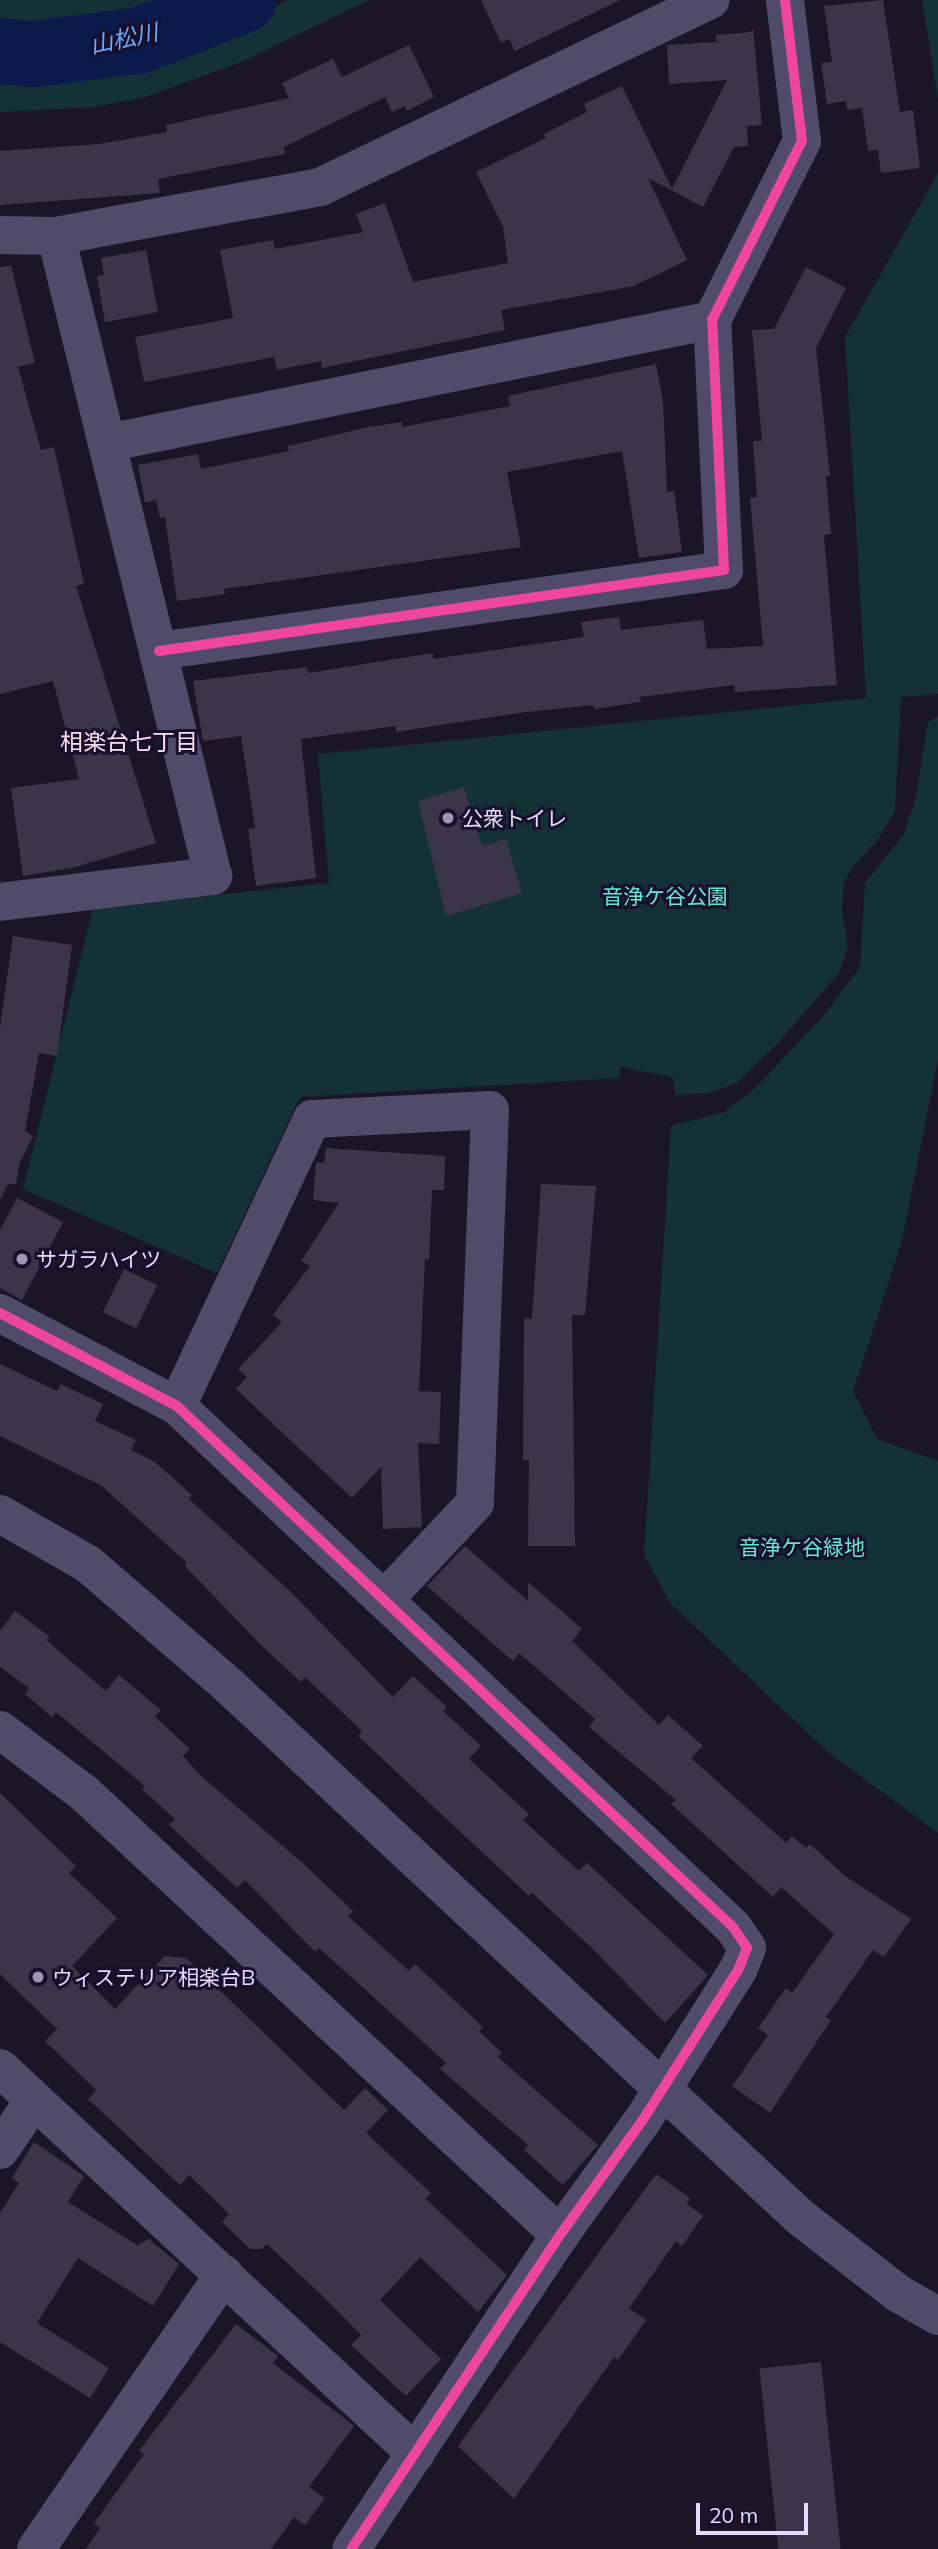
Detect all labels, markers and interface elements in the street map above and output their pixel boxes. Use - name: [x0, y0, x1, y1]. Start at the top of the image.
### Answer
- water label: 山松川: [87, 18, 161, 60]
- district label: 相楽台七丁目: [60, 728, 198, 756]
- place label: 公衆トイレ: [462, 805, 567, 831]
- marker: 公衆トイレ: [440, 810, 456, 826]
- park label: 音浄ケ谷公園: [602, 883, 728, 909]
- place label: サガラハイツ: [36, 1246, 162, 1272]
- marker: サガラハイツ: [14, 1251, 30, 1267]
- park label: 音浄ケ谷緑地: [739, 1534, 865, 1560]
- place label: ウィステリア相楽台B: [52, 1964, 255, 1990]
- marker: ウィステリア相楽台B: [30, 1969, 46, 1985]
- scale bar: [700, 2490, 812, 2534]
- text: 20 m: [709, 2502, 758, 2528]

